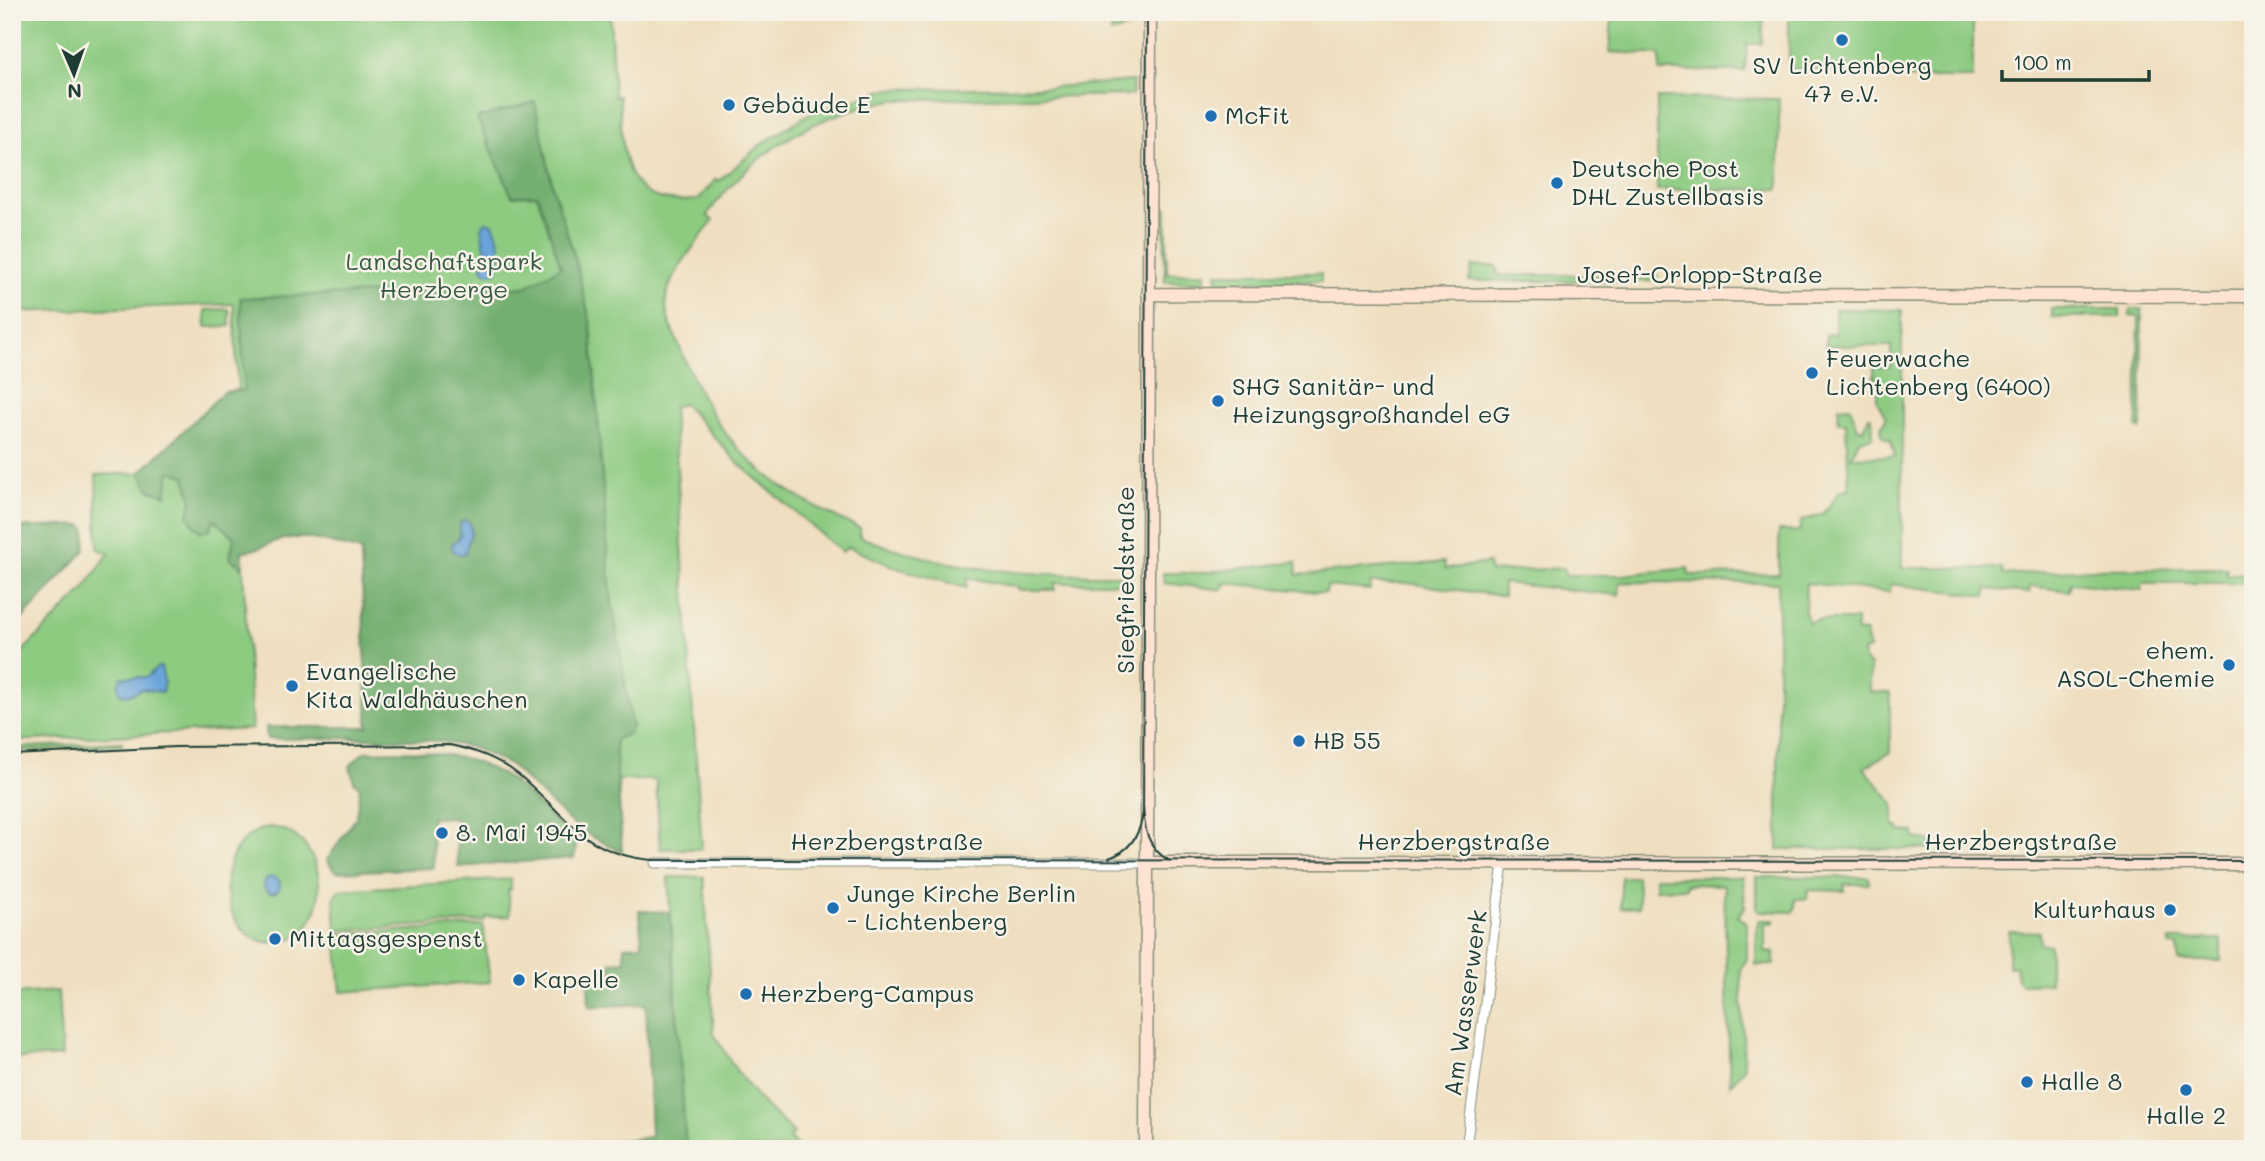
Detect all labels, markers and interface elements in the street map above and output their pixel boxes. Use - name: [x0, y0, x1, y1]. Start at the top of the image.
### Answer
- marker: SV Lichtenberg 47 e.V.: [1834, 32, 1850, 48]
- north arrow: [38, 38, 108, 108]
- scale bar: [2002, 38, 2150, 82]
- text: 100 m: [2013, 48, 2072, 75]
- place label: SV Lichtenberg 47 e.V.: [1752, 49, 1932, 108]
- text: N: [67, 79, 82, 104]
- place label: Gebäude E: [743, 88, 871, 119]
- marker: Gebäude E: [721, 97, 737, 113]
- place label: McFit: [1225, 99, 1290, 130]
- marker: McFit: [1203, 108, 1219, 124]
- place label: Deutsche Post DHL Zustellbasis: [1571, 152, 1764, 211]
- marker: Deutsche Post DHL Zustellbasis: [1549, 175, 1565, 191]
- park label: Landschaftspark Herzberge: [346, 245, 542, 304]
- street label: Josef-Orlopp-Straße: [1577, 258, 1823, 289]
- place label: Feuerwache Lichtenberg (6400): [1826, 342, 2051, 401]
- marker: Feuerwache Lichtenberg (6400): [1804, 365, 1820, 381]
- place label: SHG Sanitär- und Heizungsgroßhandel eG: [1232, 370, 1510, 429]
- marker: SHG Sanitär- und Heizungsgroßhandel eG: [1210, 393, 1226, 409]
- street label: Siegfriedstraße: [1109, 486, 1140, 674]
- place label: ehem. ASOL-Chemie: [2056, 634, 2215, 693]
- place label: Evangelische Kita Waldhäuschen: [306, 655, 527, 714]
- marker: ehem. ASOL-Chemie: [2221, 657, 2237, 673]
- marker: Evangelische Kita Waldhäuschen: [284, 678, 300, 694]
- place label: HB 55: [1313, 724, 1381, 755]
- marker: HB 55: [1291, 733, 1307, 749]
- place label: 8. Mai 1945: [456, 816, 587, 847]
- marker: 8. Mai 1945: [434, 825, 450, 841]
- street label: Herzbergstraße: [791, 825, 983, 856]
- street label: Herzbergstraße: [1358, 825, 1550, 856]
- street label: Herzbergstraße: [1925, 825, 2117, 856]
- place label: Junge Kirche Berlin - Lichtenberg: [847, 877, 1076, 936]
- place label: Kulturhaus: [2033, 893, 2156, 924]
- marker: Junge Kirche Berlin - Lichtenberg: [825, 900, 841, 916]
- marker: Kulturhaus: [2162, 902, 2178, 918]
- street label: Am Wasserwerk: [1436, 908, 1493, 1098]
- place label: Mittagsgespenst: [289, 922, 483, 953]
- marker: Mittagsgespenst: [267, 931, 283, 947]
- place label: Kapelle: [533, 963, 619, 994]
- marker: Kapelle: [511, 972, 527, 988]
- place label: Herzberg-Campus: [760, 977, 974, 1008]
- marker: Herzberg-Campus: [738, 986, 754, 1002]
- place label: Halle 8: [2041, 1065, 2122, 1096]
- marker: Halle 8: [2019, 1074, 2035, 1090]
- marker: Halle 2: [2178, 1082, 2194, 1098]
- place label: Halle 2: [2146, 1099, 2226, 1130]

